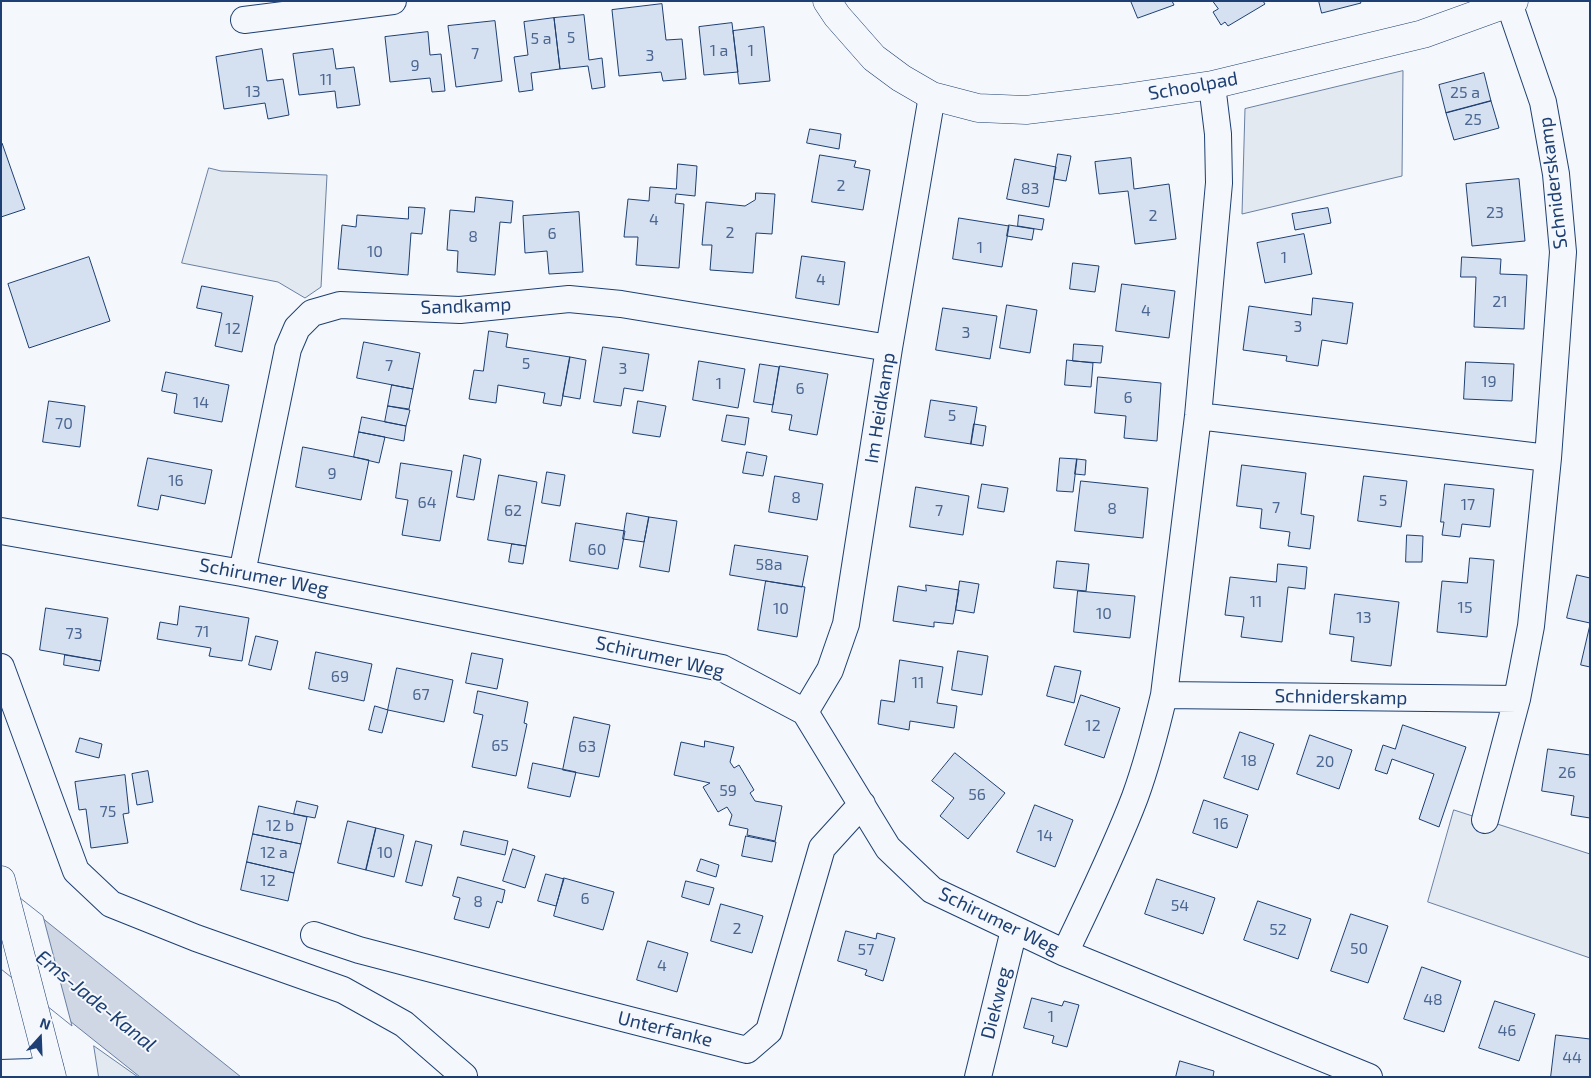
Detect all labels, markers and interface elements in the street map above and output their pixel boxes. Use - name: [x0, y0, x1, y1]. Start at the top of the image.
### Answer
- house number: 5: [567, 28, 575, 48]
- house number: 5 a: [531, 29, 551, 49]
- house number: 1 a: [710, 41, 728, 61]
- house number: 1: [748, 41, 754, 61]
- house number: 7: [471, 44, 479, 64]
- house number: 3: [646, 46, 654, 66]
- house number: 9: [410, 56, 420, 76]
- street label: Schoolpad: [1146, 67, 1240, 105]
- house number: 11: [320, 70, 332, 90]
- house number: 13: [245, 82, 261, 102]
- house number: 25 a: [1450, 83, 1480, 103]
- house number: 25: [1464, 110, 1482, 130]
- street label: Schniderskamp: [1534, 116, 1572, 250]
- house number: 2: [837, 176, 845, 196]
- house number: 83: [1021, 179, 1039, 199]
- house number: 23: [1486, 203, 1504, 223]
- house number: 2: [1149, 206, 1157, 226]
- house number: 4: [649, 210, 659, 230]
- house number: 2: [726, 223, 734, 243]
- house number: 6: [547, 224, 557, 244]
- house number: 8: [468, 227, 478, 247]
- house number: 1: [977, 238, 983, 258]
- house number: 10: [367, 242, 383, 262]
- house number: 1: [1281, 248, 1287, 268]
- house number: 4: [816, 270, 826, 290]
- house number: 21: [1492, 292, 1508, 312]
- street label: Sandkamp: [420, 293, 512, 319]
- house number: 4: [1141, 301, 1151, 321]
- house number: 3: [1294, 317, 1302, 337]
- house number: 12: [225, 319, 241, 339]
- house number: 3: [962, 323, 970, 343]
- street label: Im Heidkamp: [860, 351, 900, 465]
- house number: 5: [522, 354, 530, 374]
- house number: 7: [385, 356, 393, 376]
- house number: 3: [619, 359, 627, 379]
- house number: 19: [1481, 372, 1497, 392]
- house number: 1: [716, 374, 722, 394]
- house number: 6: [795, 379, 805, 399]
- house number: 6: [1123, 388, 1133, 408]
- house number: 14: [193, 393, 209, 413]
- house number: 5: [948, 406, 956, 426]
- house number: 70: [55, 414, 73, 434]
- house number: 9: [327, 464, 337, 484]
- house number: 16: [168, 471, 184, 491]
- house number: 8: [791, 488, 801, 508]
- house number: 5: [1379, 491, 1387, 511]
- house number: 64: [418, 493, 436, 513]
- house number: 17: [1461, 495, 1475, 515]
- house number: 7: [1272, 498, 1280, 518]
- house number: 8: [1107, 499, 1117, 519]
- house number: 62: [504, 501, 522, 521]
- house number: 7: [935, 501, 943, 521]
- house number: 60: [588, 540, 606, 560]
- street label: Schirumer Weg: [197, 553, 331, 601]
- house number: 58a: [755, 555, 783, 575]
- house number: 11: [1250, 592, 1262, 612]
- house number: 15: [1458, 598, 1472, 618]
- house number: 10: [773, 599, 789, 619]
- house number: 10: [1096, 604, 1112, 624]
- house number: 13: [1356, 608, 1372, 628]
- house number: 71: [195, 622, 209, 642]
- house number: 73: [65, 624, 83, 644]
- street label: Schirumer Weg: [593, 631, 727, 683]
- house number: 69: [331, 667, 349, 687]
- house number: 11: [912, 673, 924, 693]
- street label: Schniderskamp: [1274, 684, 1408, 710]
- house number: 67: [412, 685, 430, 705]
- house number: 12: [1085, 716, 1101, 736]
- house number: 65: [491, 736, 509, 756]
- house number: 63: [578, 737, 596, 757]
- house number: 18: [1241, 751, 1257, 771]
- house number: 20: [1316, 752, 1334, 772]
- house number: 26: [1558, 763, 1576, 783]
- house number: 59: [719, 781, 737, 801]
- house number: 56: [968, 785, 986, 805]
- house number: 75: [100, 802, 116, 822]
- house number: 16: [1213, 814, 1229, 834]
- house number: 12 b: [266, 816, 294, 836]
- house number: 14: [1037, 826, 1053, 846]
- house number: 12 a: [260, 843, 288, 863]
- house number: 10: [377, 843, 393, 863]
- house number: 12: [260, 871, 276, 891]
- street label: Schirumer Weg: [935, 882, 1063, 960]
- house number: 6: [580, 889, 590, 909]
- house number: 8: [473, 892, 483, 912]
- house number: 54: [1171, 896, 1189, 916]
- house number: 2: [733, 919, 741, 939]
- house number: 52: [1269, 920, 1287, 940]
- house number: 50: [1350, 939, 1368, 959]
- house number: 57: [858, 940, 874, 960]
- water label: Ems-Jade-Kanal: [31, 945, 161, 1057]
- house number: 4: [657, 956, 667, 976]
- street label: Diekweg: [976, 965, 1016, 1041]
- house number: 48: [1423, 990, 1443, 1010]
- street label: Unterfanke: [615, 1006, 715, 1052]
- house number: 1: [1048, 1007, 1054, 1027]
- north arrow: [15, 1013, 65, 1063]
- text: N: [38, 1014, 53, 1033]
- house number: 46: [1498, 1021, 1516, 1041]
- house number: 44: [1562, 1048, 1582, 1068]

